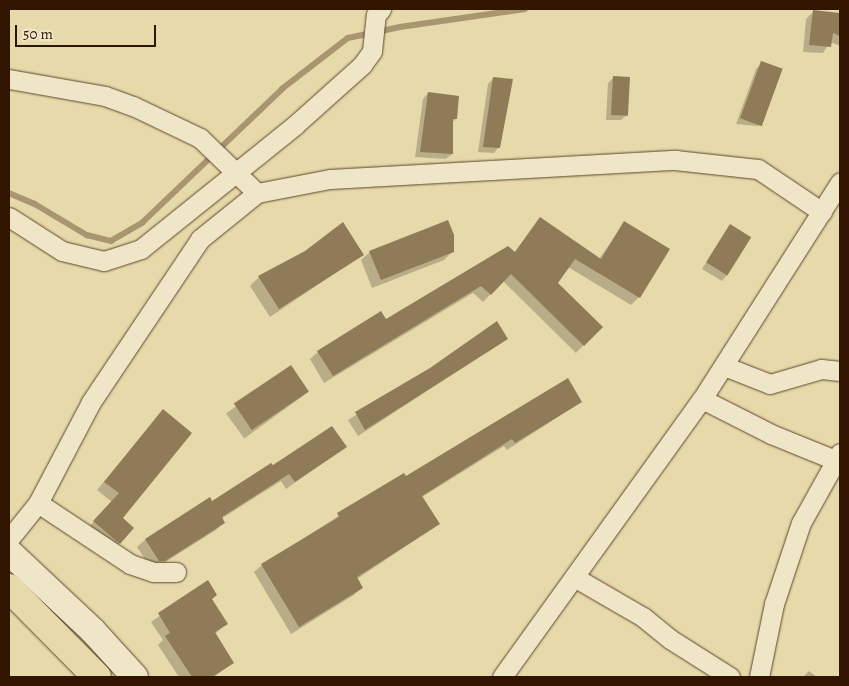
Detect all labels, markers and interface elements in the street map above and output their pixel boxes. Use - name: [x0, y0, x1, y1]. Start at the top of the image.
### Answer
- scale bar: [18, 15, 159, 47]
- text: 50 m: [23, 24, 53, 44]

